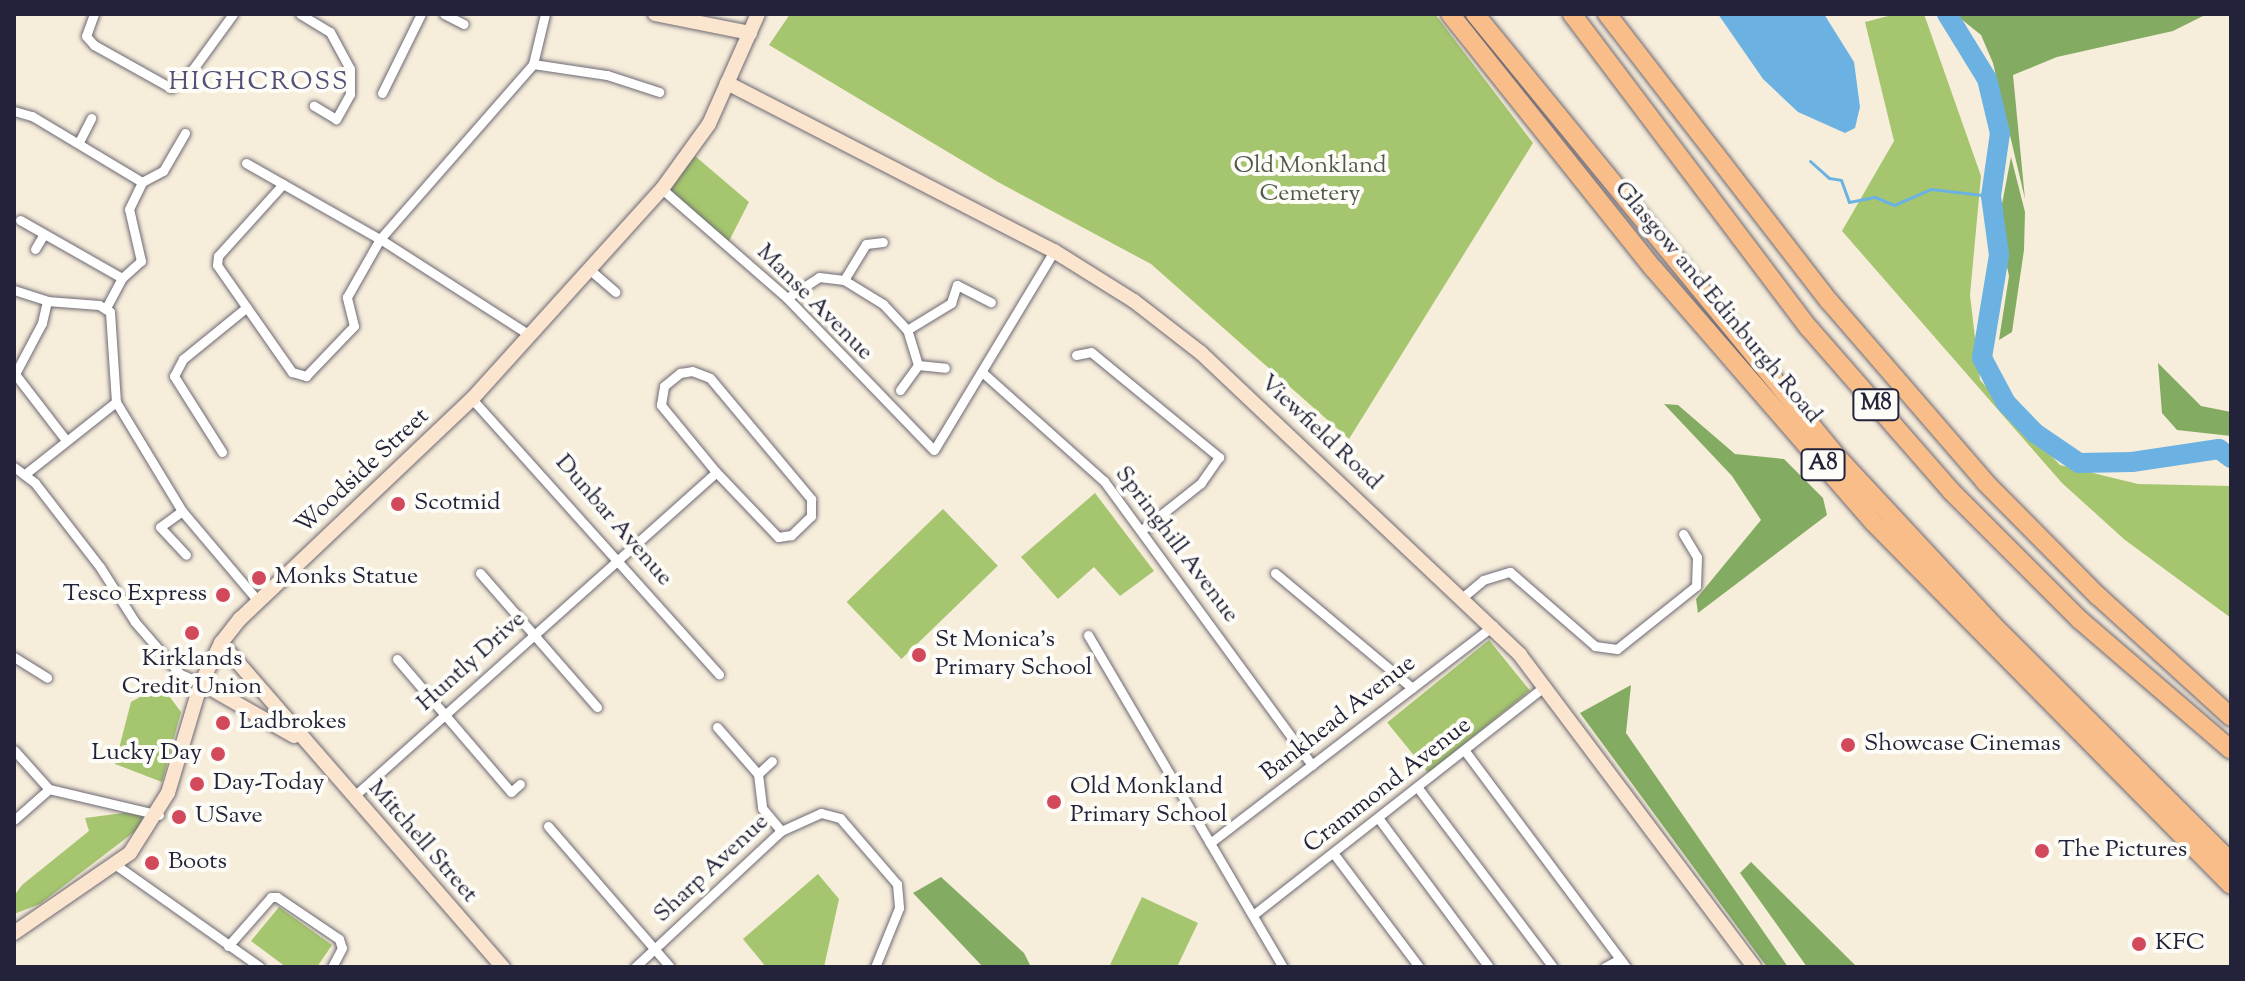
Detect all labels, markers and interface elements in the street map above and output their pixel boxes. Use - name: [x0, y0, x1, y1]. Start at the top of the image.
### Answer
- district label: HIGHCROSS: [169, 67, 349, 99]
- park label: Old Monkland Cemetery: [1234, 153, 1386, 209]
- street label: Glasgow and Edinburgh Road: [1607, 176, 1827, 430]
- street label: Manse Avenue: [750, 239, 878, 367]
- street label: Viewfield Road: [1253, 369, 1387, 497]
- road number: M8: [1852, 387, 1900, 423]
- street label: Woodside Street: [290, 403, 436, 541]
- road number: A8: [1799, 447, 1847, 483]
- street label: Dunbar Avenue: [548, 449, 678, 593]
- street label: Springhill Avenue: [1108, 461, 1244, 629]
- place label: Scotmid: [414, 490, 500, 518]
- marker: Scotmid: [389, 495, 407, 513]
- place label: Monks Statue: [275, 564, 418, 592]
- marker: Monks Statue: [250, 569, 268, 587]
- place label: Tesco Express: [63, 581, 207, 609]
- marker: Tesco Express: [214, 586, 232, 604]
- street label: Huntly Drive: [412, 606, 532, 718]
- marker: Kirklands Credit Union: [183, 624, 201, 642]
- place label: St Monica's Primary School: [935, 627, 1092, 683]
- place label: Kirklands Credit Union: [122, 646, 262, 702]
- marker: St Monica's Primary School: [910, 646, 928, 664]
- street label: Bankhead Avenue: [1256, 650, 1422, 788]
- place label: Ladbrokes: [239, 709, 346, 737]
- street label: Crammond Avenue: [1299, 712, 1477, 860]
- marker: Ladbrokes: [214, 714, 232, 732]
- place label: Showcase Cinemas: [1864, 731, 2061, 759]
- marker: Showcase Cinemas: [1839, 736, 1857, 754]
- place label: Lucky Day: [92, 740, 202, 768]
- marker: Lucky Day: [209, 745, 227, 763]
- place label: Day-Today: [213, 770, 324, 798]
- place label: Old Monkland Primary School: [1070, 774, 1227, 830]
- marker: Day-Today: [188, 775, 206, 793]
- street label: Mitchell Street: [361, 775, 483, 909]
- marker: Old Monkland Primary School: [1045, 793, 1063, 811]
- place label: USave: [195, 803, 263, 831]
- marker: USave: [170, 808, 188, 826]
- street label: Sharp Avenue: [649, 808, 775, 930]
- place label: The Pictures: [2058, 837, 2187, 865]
- marker: The Pictures: [2033, 842, 2051, 860]
- place label: Boots: [168, 849, 227, 877]
- marker: Boots: [143, 854, 161, 872]
- place label: KFC: [2155, 930, 2205, 958]
- marker: KFC: [2130, 935, 2148, 953]

